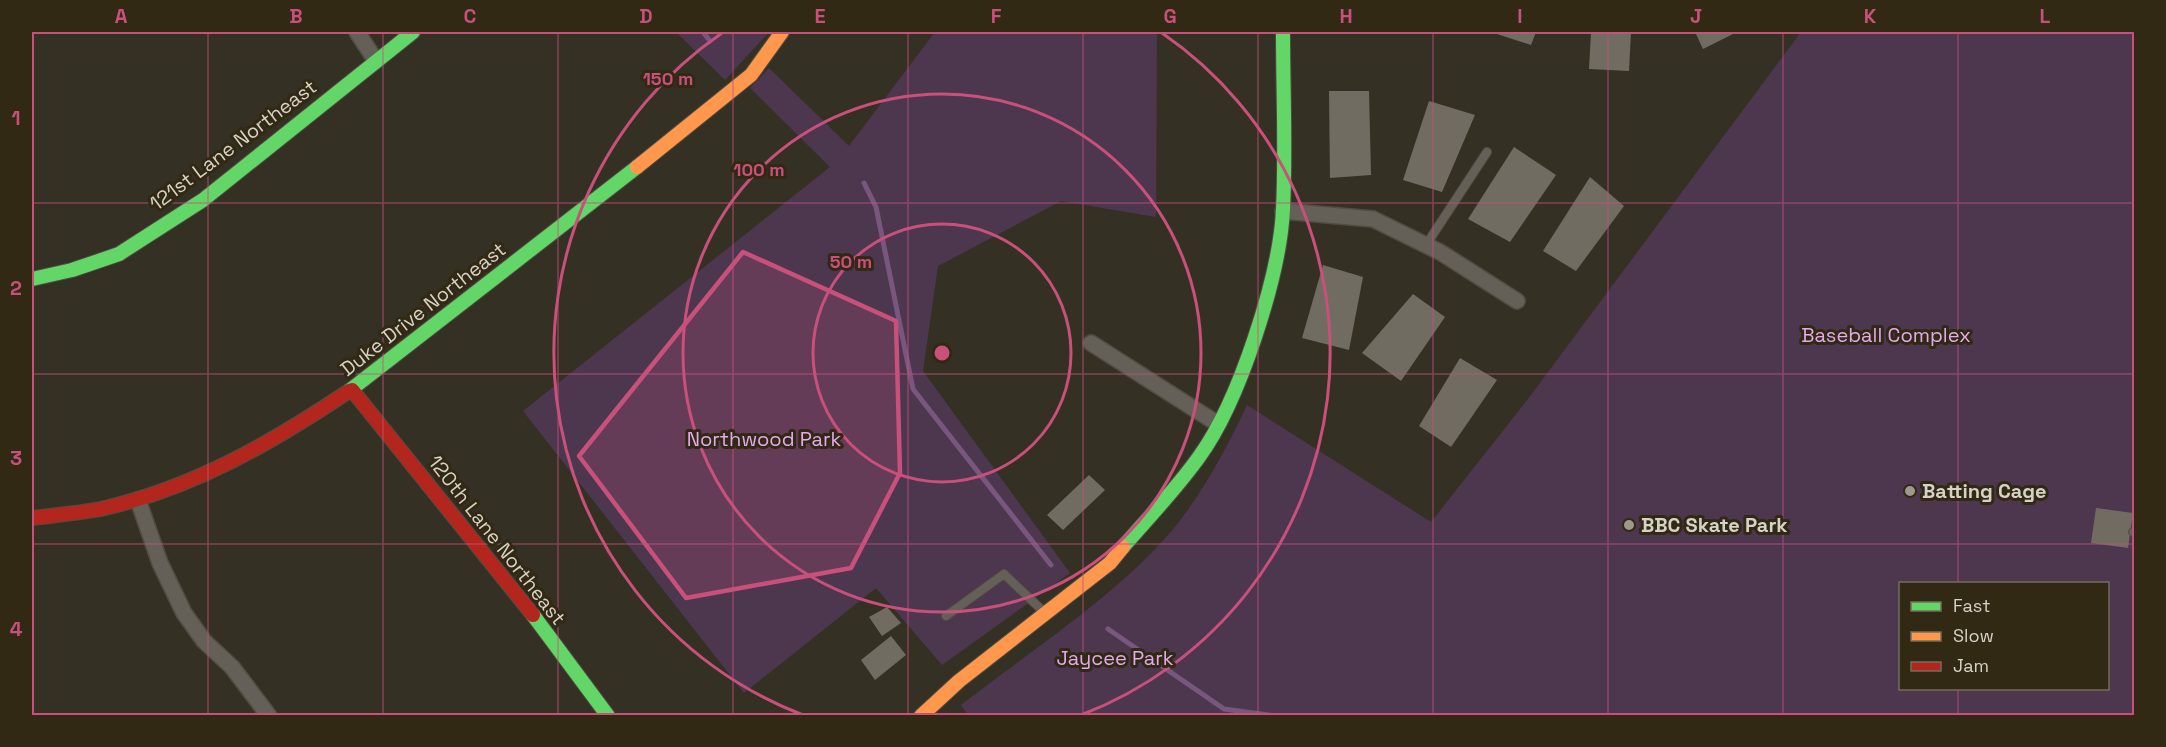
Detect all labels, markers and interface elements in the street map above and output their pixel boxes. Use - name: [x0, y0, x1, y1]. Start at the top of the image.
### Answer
- text: A: [115, 3, 128, 29]
- text: B: [289, 3, 303, 29]
- text: C: [464, 3, 477, 29]
- text: D: [639, 3, 653, 29]
- text: E: [814, 3, 826, 29]
- text: F: [991, 3, 1002, 29]
- text: G: [1163, 3, 1177, 29]
- text: H: [1339, 3, 1353, 29]
- text: I: [1517, 3, 1523, 29]
- text: J: [1690, 3, 1702, 29]
- text: K: [1864, 3, 1877, 29]
- text: L: [2040, 3, 2051, 29]
- text: 150 m: [643, 67, 693, 90]
- street label: 121st Lane Northeast: [144, 74, 322, 216]
- text: 1: [11, 105, 21, 131]
- text: 100 m: [733, 158, 785, 181]
- street label: Duke Drive Northeast: [335, 236, 511, 382]
- text: 50 m: [830, 250, 872, 273]
- text: 2: [10, 275, 22, 301]
- park label: Baseball Complex: [1801, 322, 1971, 348]
- centre of rings: [932, 343, 952, 363]
- park label: Northwood Park: [687, 426, 842, 452]
- text: 3: [10, 445, 22, 471]
- street label: 120th Lane Northeast: [422, 450, 572, 630]
- place label: Batting Cage: [1922, 478, 2047, 504]
- marker: Batting Cage: [1903, 484, 1917, 498]
- place label: BBC Skate Park: [1641, 512, 1788, 538]
- marker: BBC Skate Park: [1622, 518, 1636, 532]
- legend: [1899, 582, 2109, 690]
- text: Fast: [1953, 594, 1990, 617]
- text: 4: [10, 616, 23, 642]
- text: Slow: [1953, 624, 1994, 647]
- park label: Jaycee Park: [1056, 645, 1174, 671]
- text: Jam: [1953, 654, 1989, 677]

